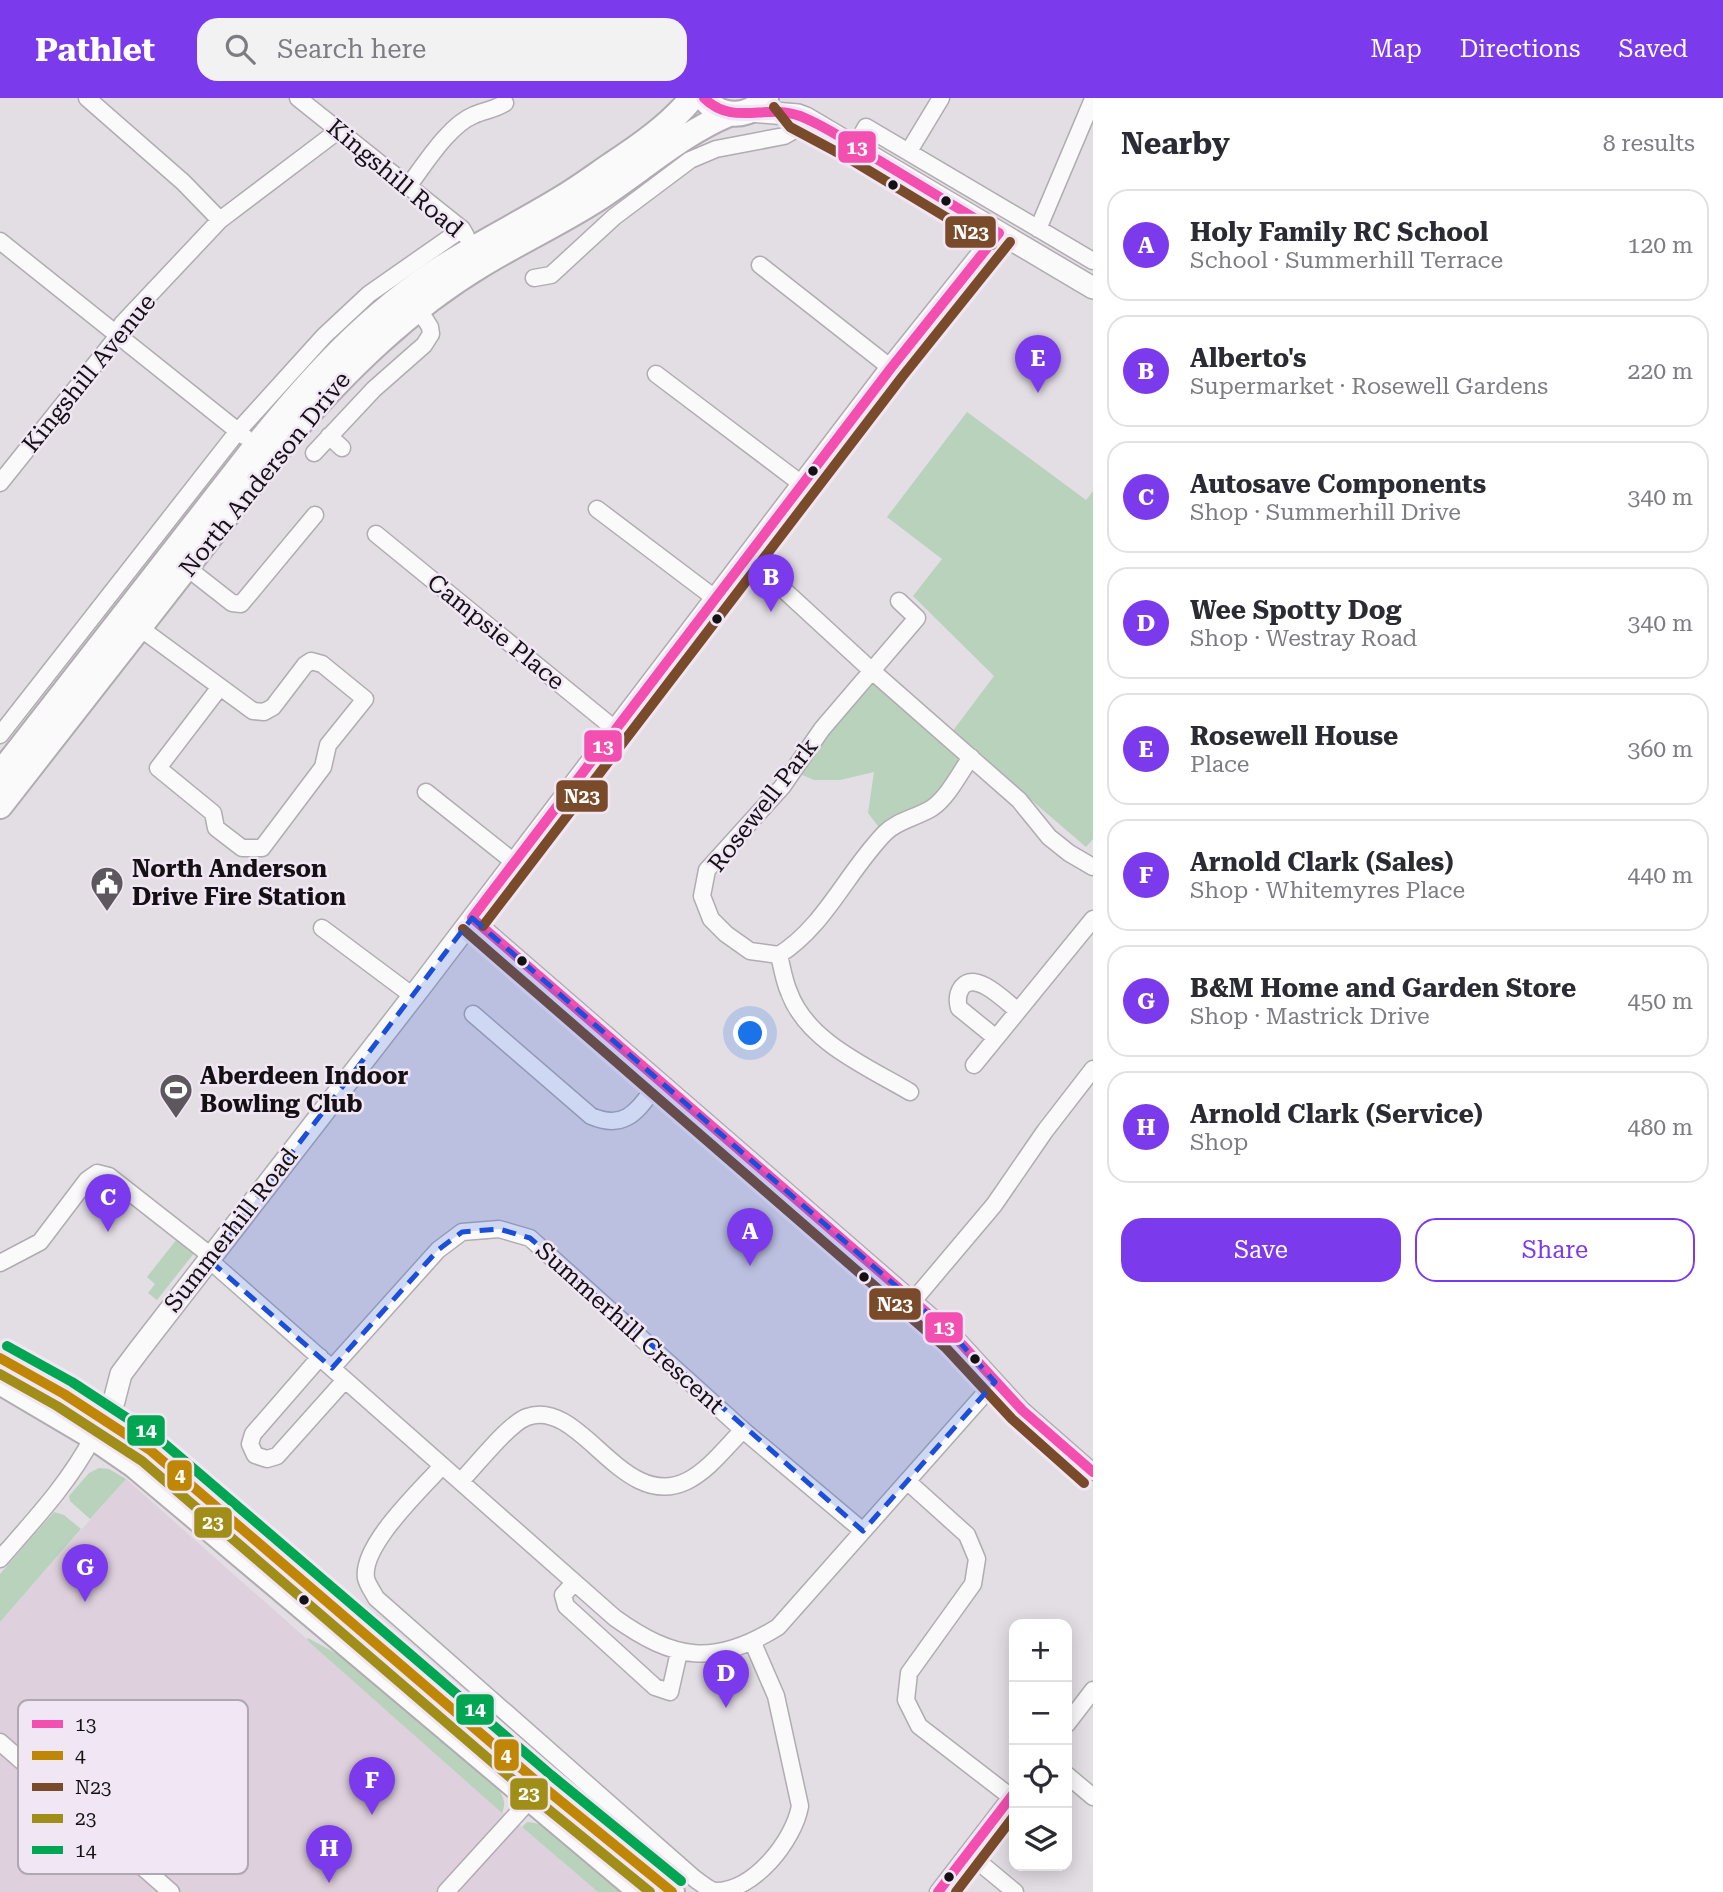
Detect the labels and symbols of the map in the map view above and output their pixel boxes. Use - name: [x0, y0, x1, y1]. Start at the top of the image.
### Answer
- street label: Kingshill Road: [321, 113, 469, 243]
- line badge: 13: [837, 130, 877, 164]
- text: 13: [846, 136, 868, 159]
- unlabelled marker: [886, 178, 900, 192]
- unlabelled marker: [939, 194, 953, 208]
- line badge: N23: [944, 215, 997, 249]
- text: N23: [953, 221, 989, 244]
- street label: Kingshill Avenue: [17, 288, 161, 458]
- pin: E: [1015, 335, 1061, 393]
- street label: North Anderson Drive: [174, 366, 356, 582]
- unlabelled marker: [806, 464, 820, 478]
- pin: B: [748, 554, 794, 612]
- street label: Campsie Place: [422, 568, 570, 696]
- unlabelled marker: [710, 612, 724, 626]
- line badge: 13: [583, 729, 623, 763]
- street label: Rosewell Park: [702, 733, 824, 877]
- text: 13: [592, 735, 614, 758]
- line badge: N23: [555, 779, 609, 813]
- text: N23: [564, 785, 600, 808]
- place label: North Anderson Drive Fire Station: [132, 855, 346, 911]
- public building icon: North Anderson Drive Fire Station: [88, 864, 126, 913]
- unlabelled marker: [515, 954, 529, 968]
- your location: [733, 1016, 767, 1050]
- place label: Aberdeen Indoor Bowling Club: [200, 1062, 408, 1118]
- sports icon: Aberdeen Indoor Bowling Club: [157, 1071, 195, 1120]
- street label: Summerhill Road: [158, 1143, 304, 1317]
- pin: C: [85, 1174, 131, 1232]
- pin: A: [727, 1208, 773, 1266]
- street label: Summerhill Crescent: [530, 1236, 730, 1420]
- unlabelled marker: [857, 1270, 871, 1284]
- line badge: N23: [868, 1287, 922, 1321]
- text: N23: [877, 1293, 913, 1316]
- line badge: 13: [924, 1311, 964, 1344]
- text: 13: [933, 1316, 955, 1339]
- unlabelled marker: [968, 1352, 982, 1366]
- line badge: 14: [126, 1414, 166, 1447]
- text: 14: [135, 1419, 157, 1442]
- line badge: 4: [166, 1459, 193, 1492]
- text: 4: [175, 1464, 186, 1487]
- line badge: 23: [193, 1506, 233, 1539]
- text: 23: [202, 1511, 224, 1534]
- pin: G: [62, 1544, 108, 1602]
- unlabelled marker: [297, 1593, 311, 1607]
- pin: D: [703, 1650, 749, 1708]
- line badge: 14: [455, 1693, 495, 1726]
- text: 14: [464, 1698, 486, 1721]
- legend: [18, 1700, 248, 1874]
- text: 13: [75, 1713, 96, 1736]
- line badge: 4: [493, 1738, 520, 1772]
- text: 4: [75, 1744, 86, 1767]
- text: 4: [501, 1744, 512, 1767]
- pin: F: [349, 1757, 395, 1815]
- text: N23: [75, 1776, 111, 1799]
- line badge: 23: [509, 1777, 549, 1811]
- text: 23: [518, 1782, 540, 1805]
- text: 23: [75, 1807, 96, 1830]
- pin: H: [306, 1825, 352, 1883]
- text: 14: [75, 1839, 97, 1862]
- unlabelled marker: [942, 1870, 956, 1884]

